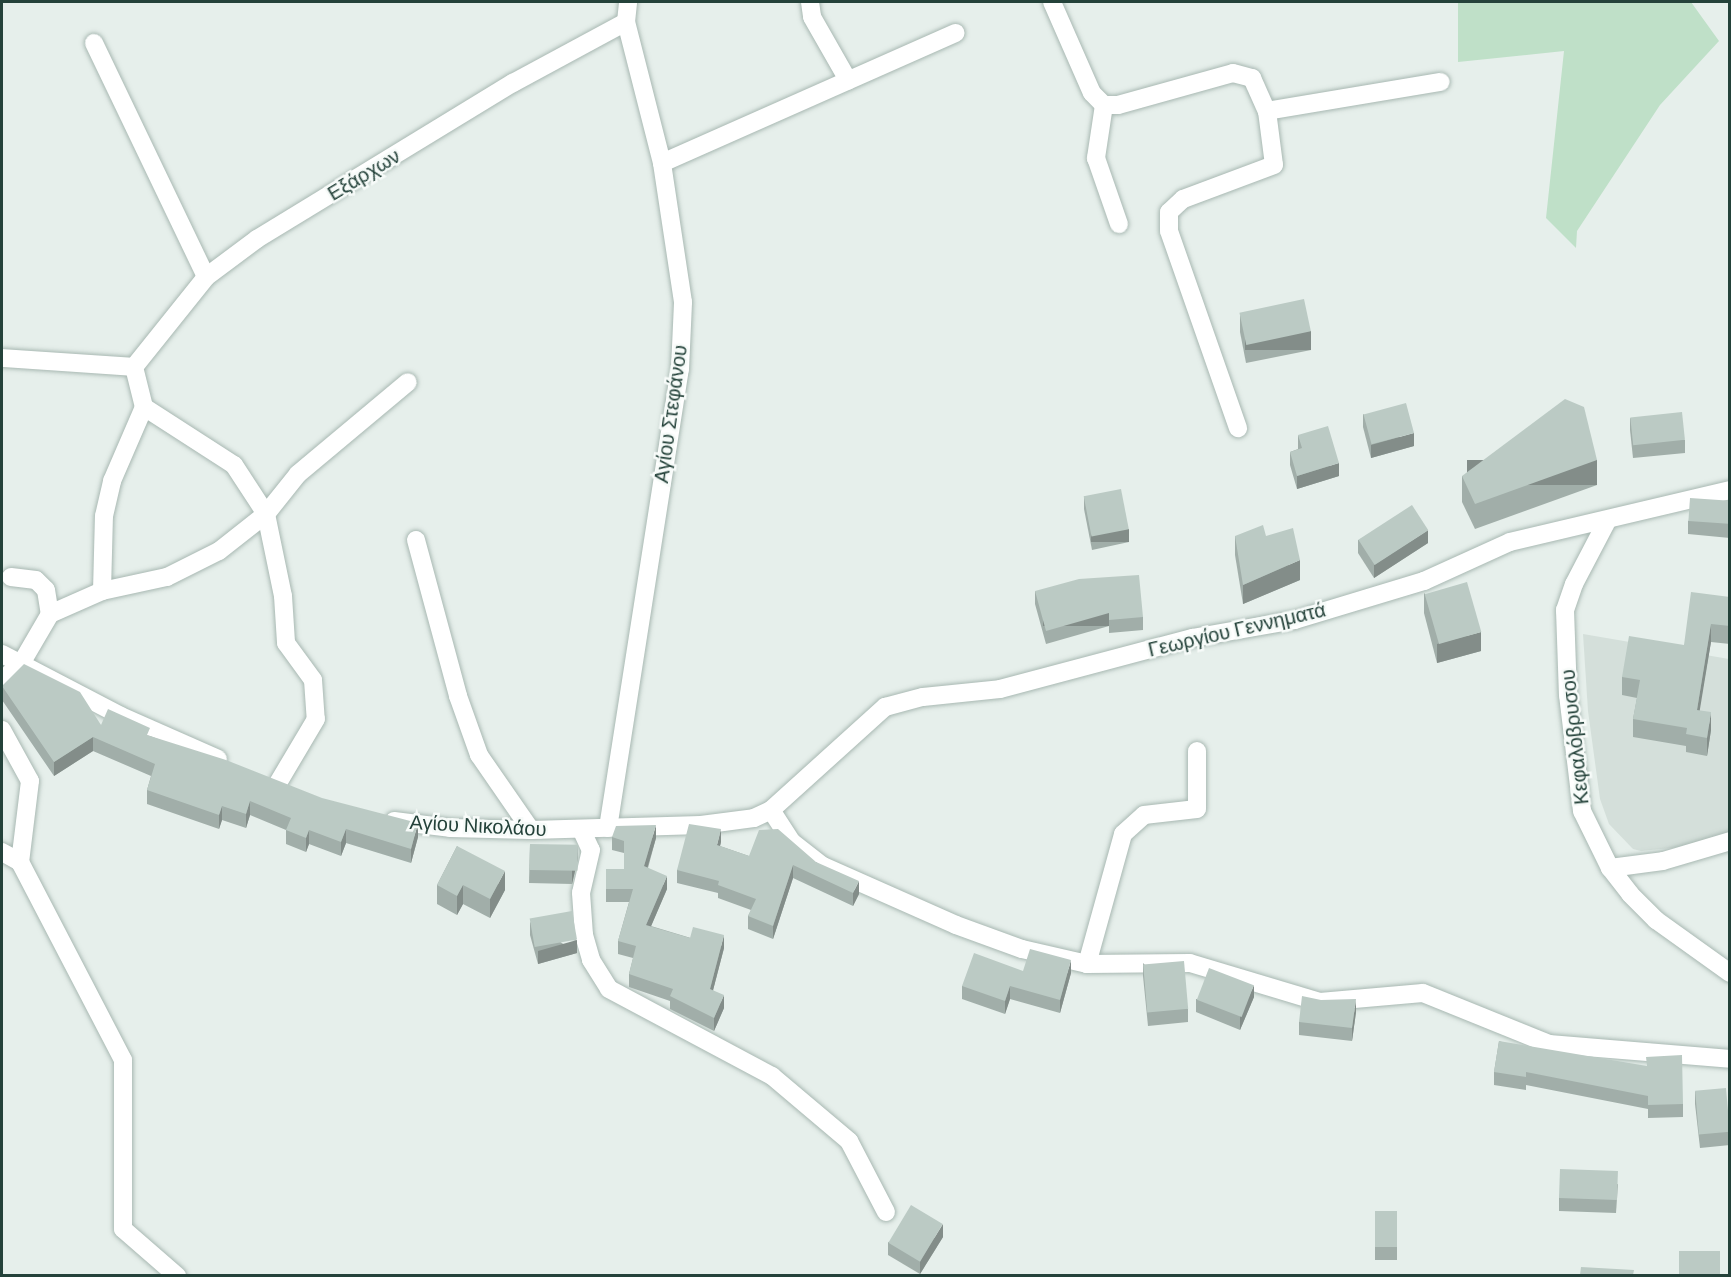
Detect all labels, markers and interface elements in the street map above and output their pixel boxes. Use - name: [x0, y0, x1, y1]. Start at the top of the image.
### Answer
- street label: Εξάρχων: [323, 144, 405, 206]
- street label: Αγίου Στεφάνου: [649, 343, 693, 485]
- street label: Γεωργίου Γεννηματά: [1146, 598, 1328, 662]
- street label: Κεφαλόβρυσου: [1556, 668, 1594, 806]
- street label: Αγίου Νικολάου: [409, 810, 547, 842]

